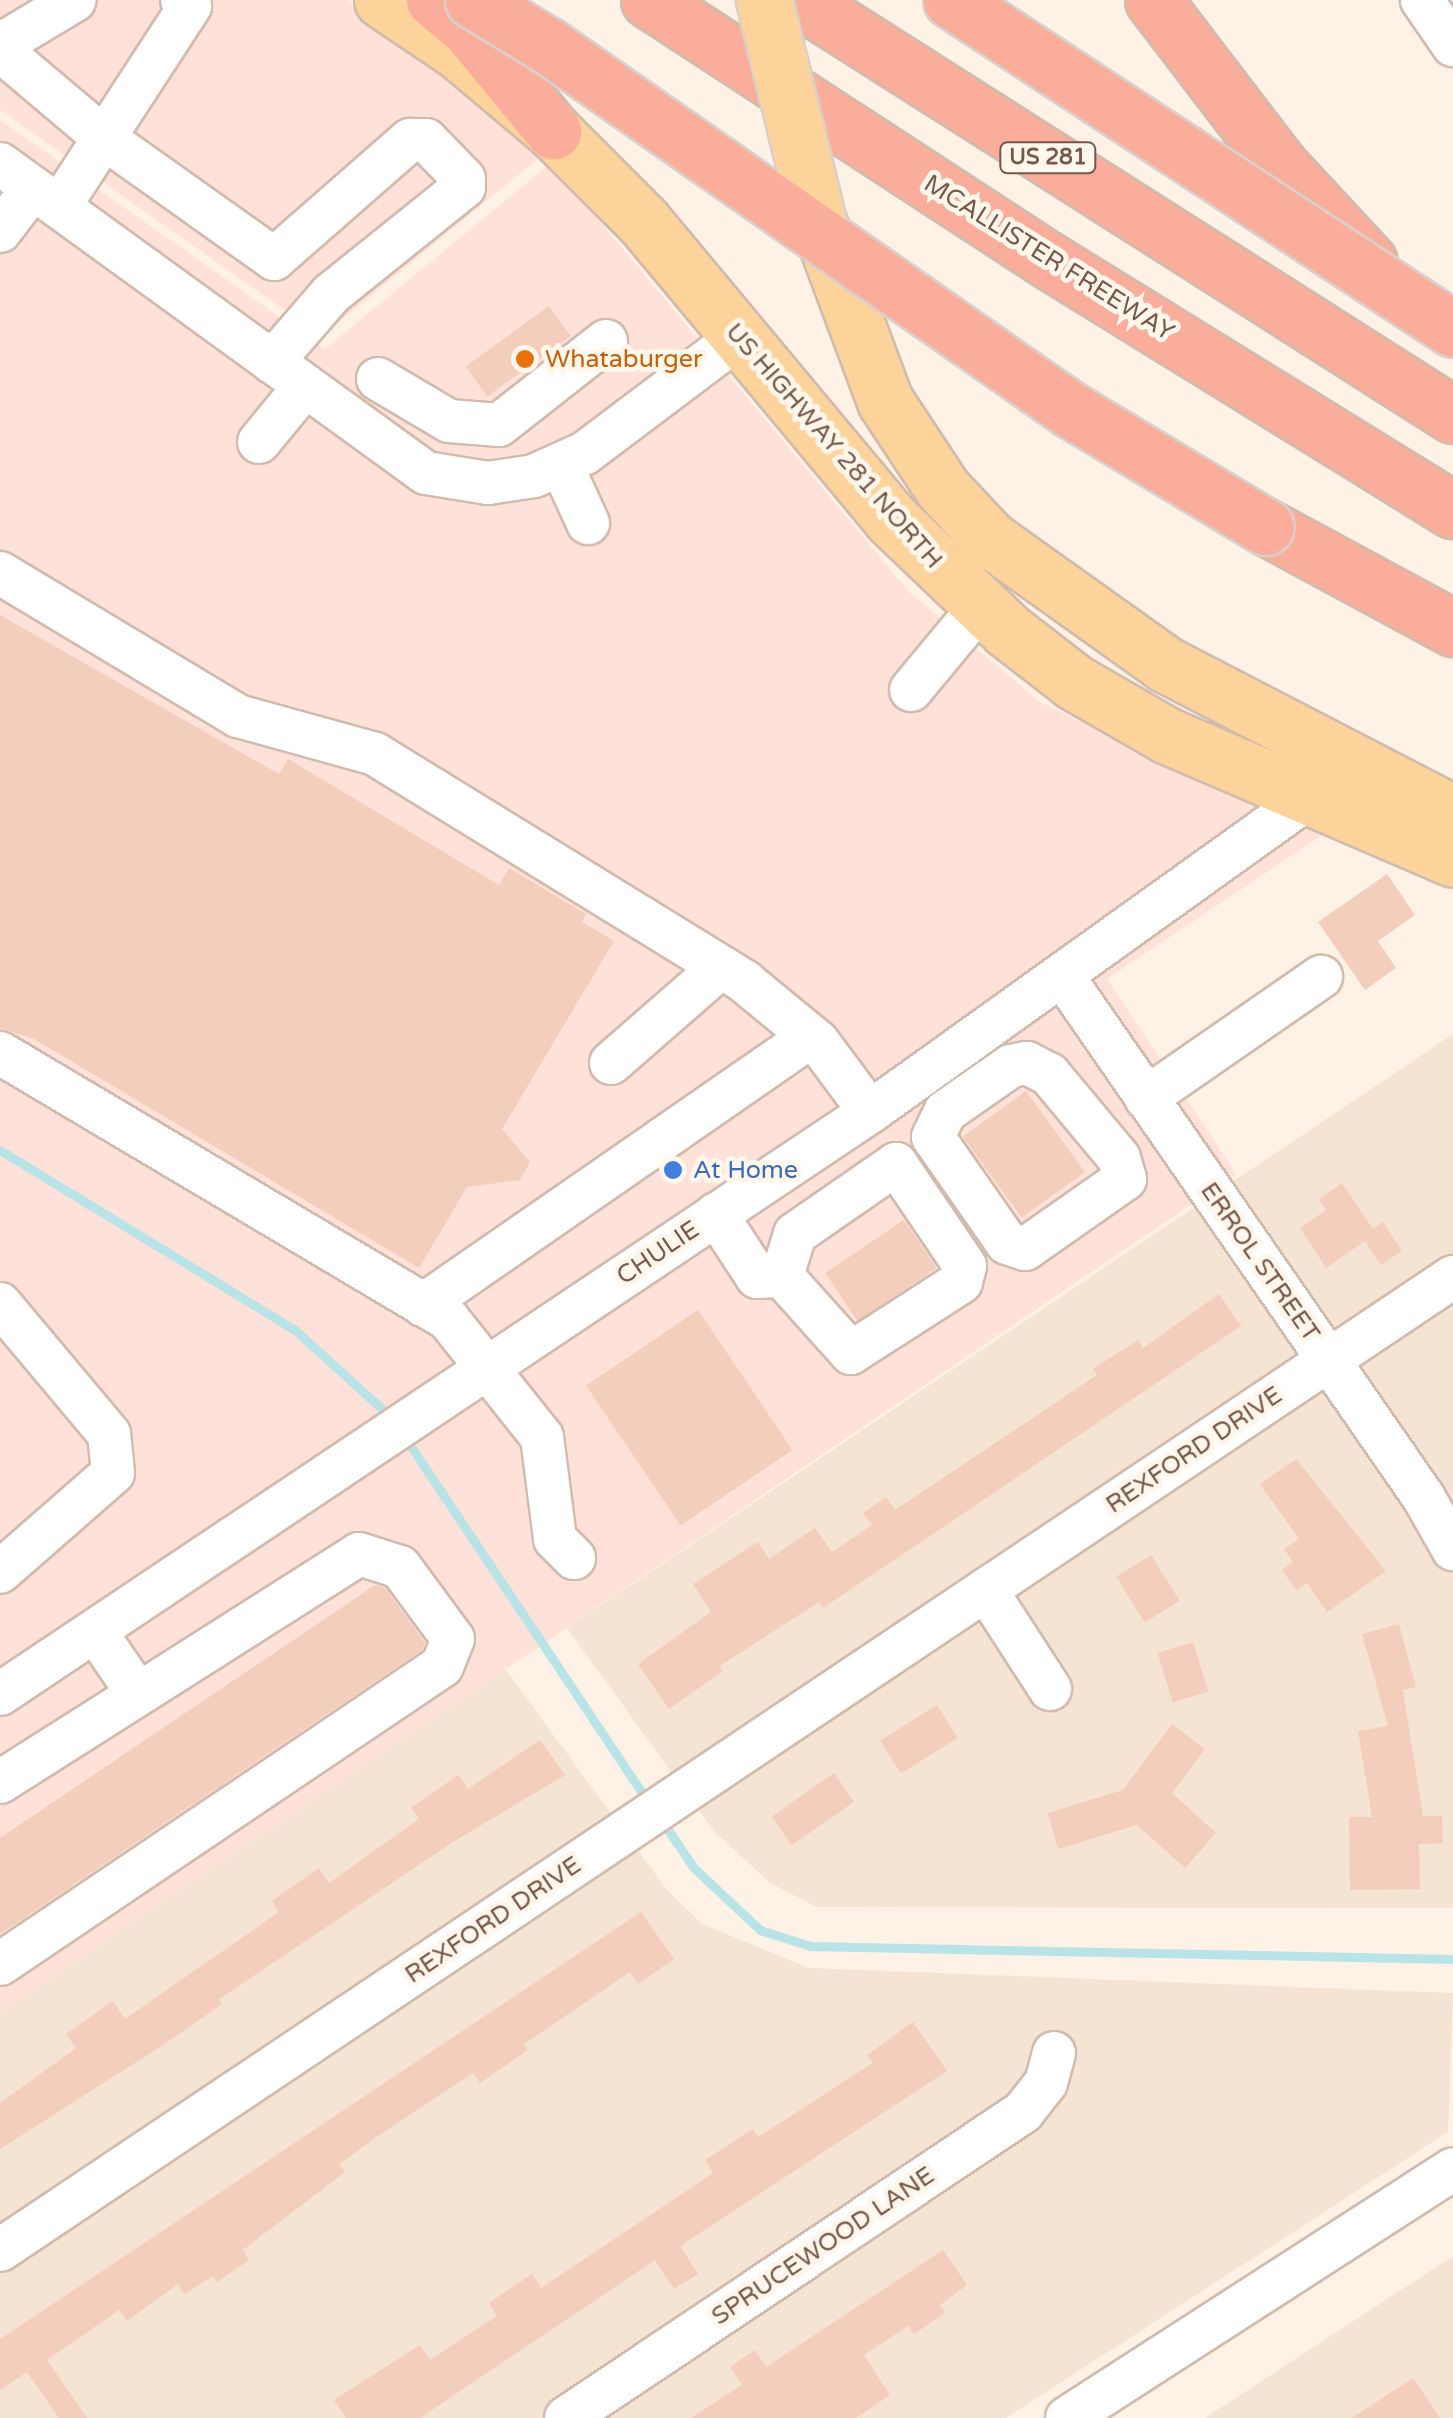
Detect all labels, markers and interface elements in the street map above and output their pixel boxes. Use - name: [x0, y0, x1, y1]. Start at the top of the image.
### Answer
- road number: US 281: [998, 141, 1098, 175]
- street label: MCALLISTER FREEWAY: [918, 169, 1180, 347]
- street label: US HIGHWAY 281 NORTH: [719, 317, 949, 575]
- place label: Whataburger: [545, 344, 703, 374]
- marker: Whataburger: [514, 348, 536, 370]
- place label: At Home: [693, 1155, 798, 1185]
- marker: At Home: [662, 1159, 684, 1181]
- street label: ERROL STREET: [1194, 1177, 1326, 1347]
- street label: CHULIE: [611, 1215, 705, 1291]
- street label: REXFORD DRIVE: [1100, 1380, 1288, 1520]
- street label: REXFORD DRIVE: [399, 1850, 587, 1990]
- street label: SPRUCEWOOD LANE: [706, 2160, 940, 2332]

